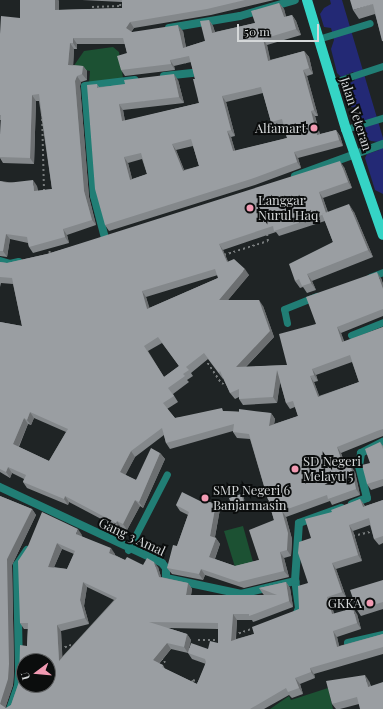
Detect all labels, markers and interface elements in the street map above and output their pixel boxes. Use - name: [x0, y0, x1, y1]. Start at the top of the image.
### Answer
- scale bar: [239, 16, 321, 42]
- text: 50 m: [244, 23, 270, 39]
- street label: Jalan Veteran: [337, 75, 375, 153]
- place label: Alfamart: [255, 120, 306, 136]
- marker: Alfamart: [309, 123, 319, 133]
- place label: Langgar Nurul Haq: [258, 193, 318, 224]
- marker: Langgar Nurul Haq: [245, 203, 255, 213]
- place label: SD Negeri Melayu 5: [303, 454, 361, 485]
- marker: SD Negeri Melayu 5: [290, 464, 300, 474]
- place label: SMP Negeri 6 Banjarmasin: [213, 483, 291, 514]
- marker: SMP Negeri 6 Banjarmasin: [200, 493, 210, 503]
- street label: Gang 3 Amal: [96, 515, 168, 559]
- place label: GKKA: [328, 595, 362, 611]
- marker: GKKA: [365, 598, 375, 608]
- north arrow: [16, 653, 56, 693]
- text: U: [17, 670, 33, 682]

